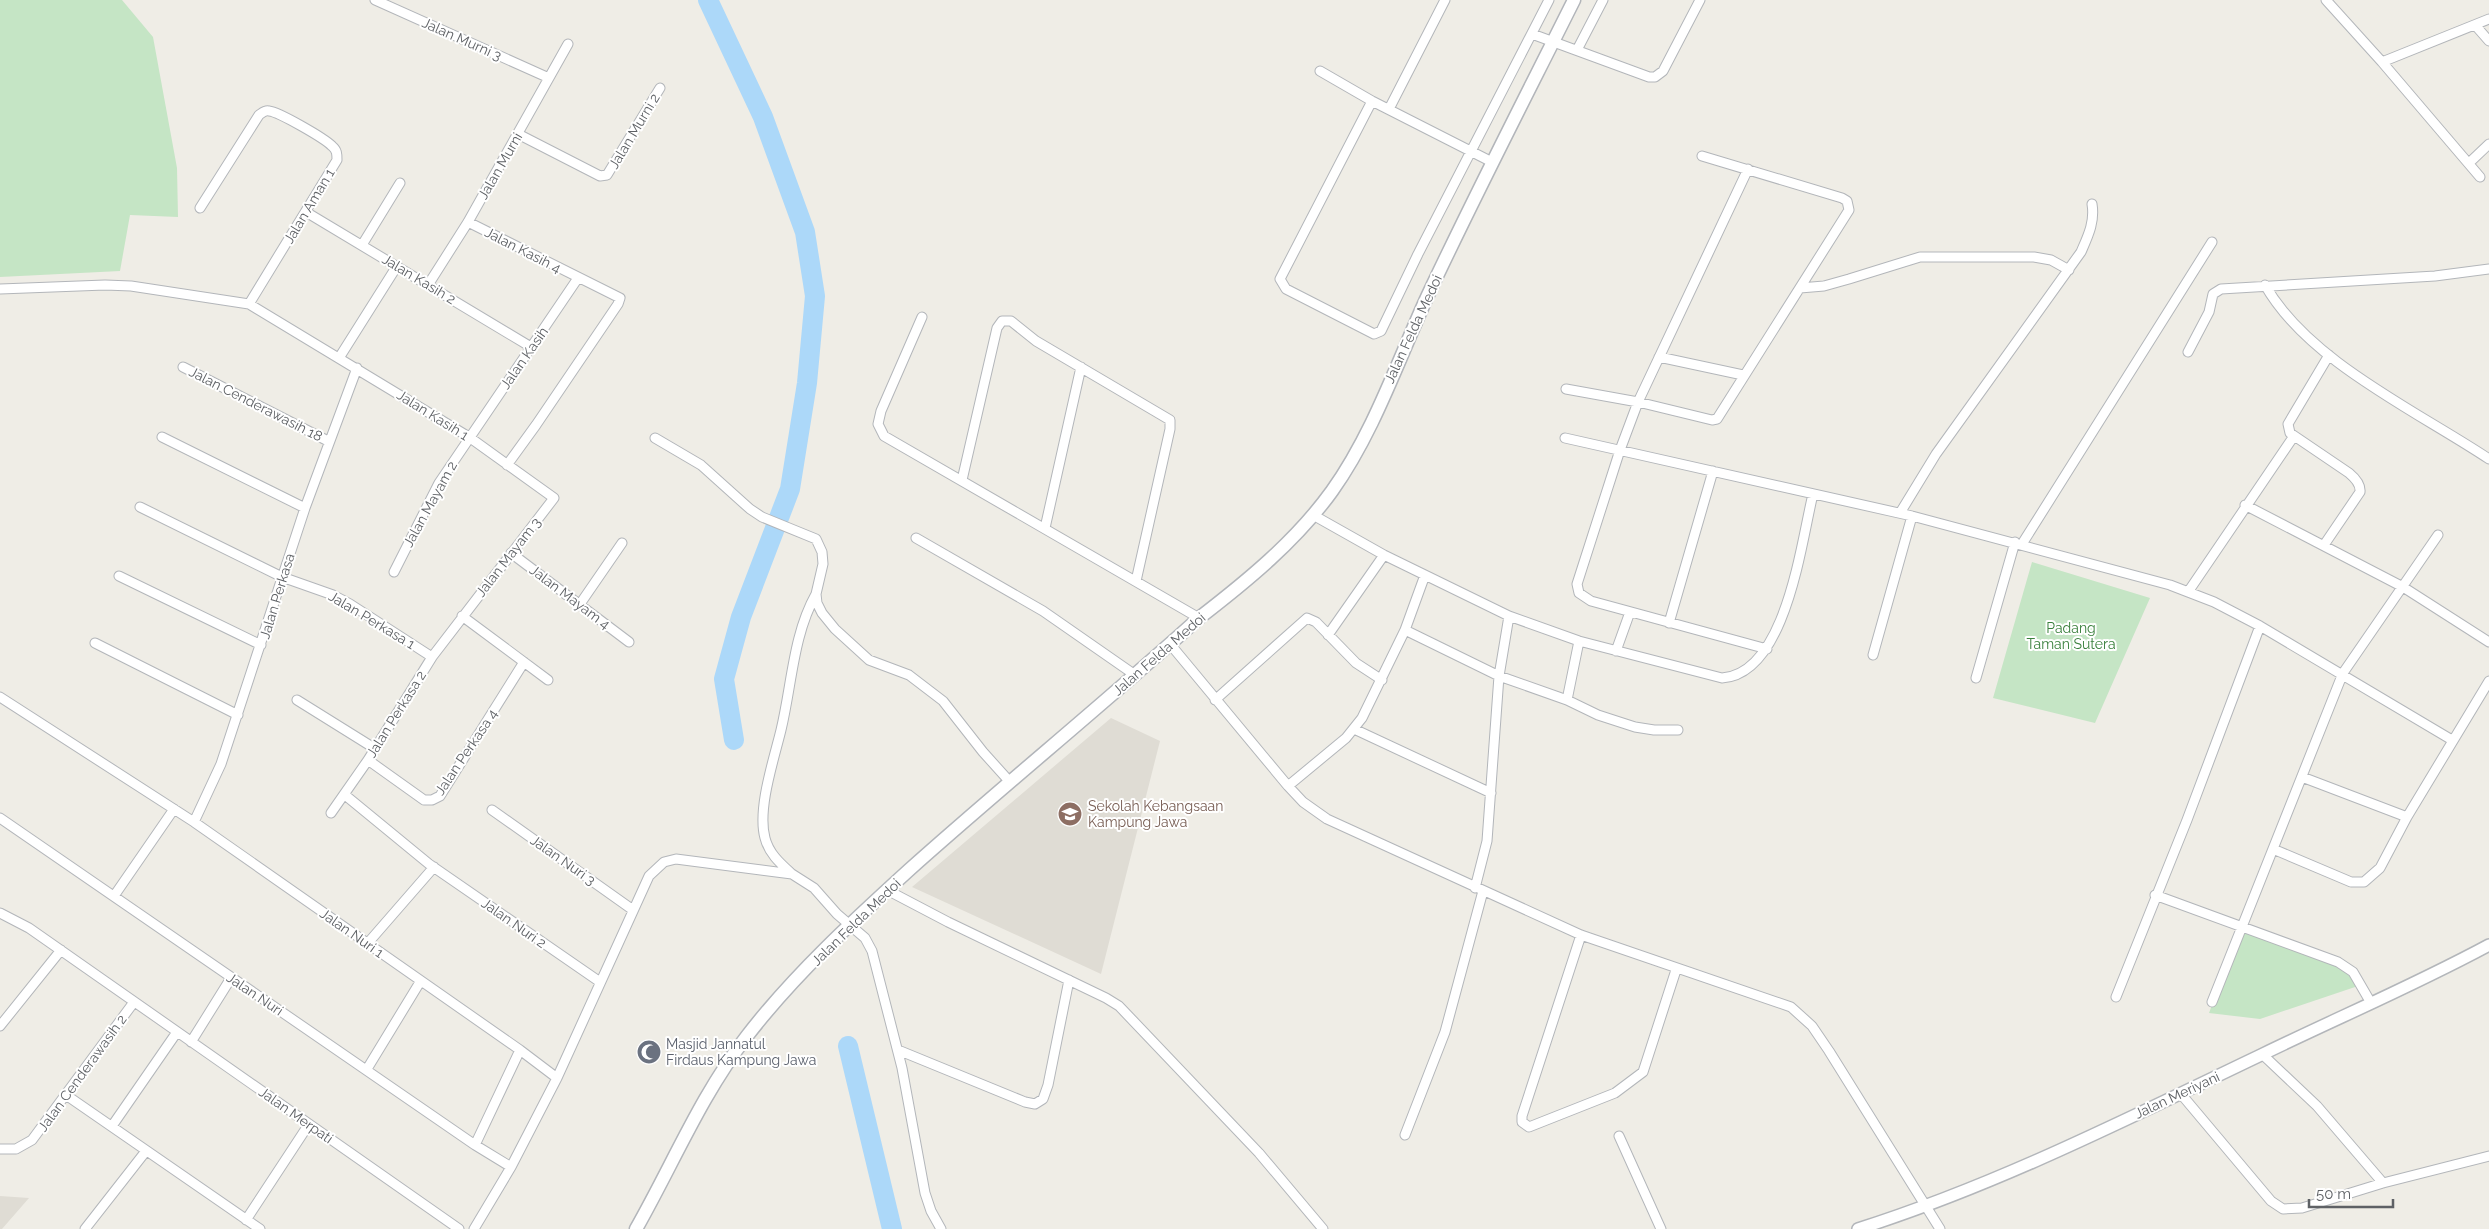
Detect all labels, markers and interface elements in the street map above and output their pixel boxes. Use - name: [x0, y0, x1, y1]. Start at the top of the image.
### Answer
- street label: Jalan Murni 3: [420, 14, 504, 64]
- street label: Jalan Murni 2: [605, 90, 663, 172]
- street label: Jalan Murni: [475, 130, 525, 202]
- street label: Jalan Aman 1: [280, 166, 338, 246]
- street label: Jalan Kasih 4: [482, 224, 564, 276]
- street label: Jalan Kasih 2: [379, 251, 459, 307]
- street label: Jalan Felda Medoi: [1381, 272, 1445, 386]
- street label: Jalan Kasih: [497, 324, 551, 392]
- street label: Jalan Cenderawasih 18: [187, 363, 325, 445]
- street label: Jalan Kasih 1: [394, 387, 472, 443]
- street label: Jalan Mayam 2: [400, 458, 460, 550]
- street label: Jalan Mayam 3: [472, 514, 544, 600]
- street label: Jalan Perkasa: [256, 551, 298, 641]
- street label: Jalan Mayam 4: [527, 562, 613, 633]
- street label: Jalan Perkasa 1: [326, 588, 418, 652]
- street label: Jalan Felda Medoi: [1109, 609, 1209, 699]
- park label: Padang Taman Sutera: [2026, 620, 2116, 652]
- street label: Jalan Perkasa 2: [363, 668, 429, 760]
- street label: Jalan Perkasa 4: [431, 706, 501, 798]
- place label: Sekolah Kebangsaan Kampung Jawa: [1088, 798, 1223, 830]
- school or university icon: Sekolah Kebangsaan Kampung Jawa: [1057, 801, 1083, 827]
- street label: Jalan Nuri 3: [527, 832, 599, 888]
- street label: Jalan Felda Medoi: [808, 875, 904, 969]
- street label: Jalan Nuri 2: [479, 895, 549, 951]
- street label: Jalan Nuri 1: [317, 905, 387, 961]
- street label: Jalan Nuri: [224, 969, 286, 1019]
- street label: Jalan Cenderawasih 2: [34, 1012, 130, 1134]
- place label: Masjid Jannatul Firdaus Kampung Jawa: [666, 1036, 816, 1068]
- mosque icon: Masjid Jannatul Firdaus Kampung Jawa: [636, 1039, 662, 1065]
- street label: Jalan Meriyani: [2132, 1068, 2222, 1122]
- street label: Jalan Merpati: [256, 1084, 336, 1146]
- scale bar: [2309, 1176, 2393, 1208]
- text: 50 m: [2316, 1185, 2351, 1203]

